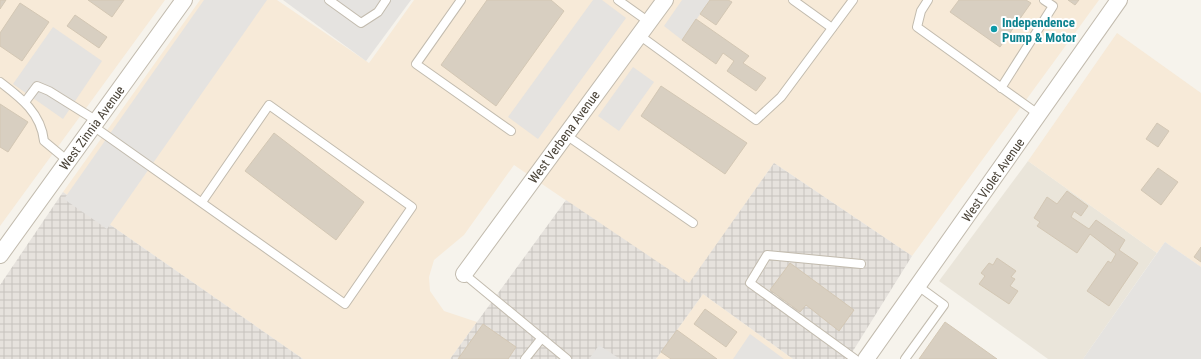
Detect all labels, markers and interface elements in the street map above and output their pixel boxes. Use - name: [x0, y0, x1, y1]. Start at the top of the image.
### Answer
- place label: Independence Pump & Motor: [1002, 15, 1077, 45]
- marker: Independence Pump & Motor: [989, 24, 999, 34]
- street label: West Zinnia Avenue: [56, 83, 128, 173]
- street label: West Verbena Avenue: [525, 88, 603, 186]
- street label: West Violet Avenue: [959, 135, 1027, 225]

